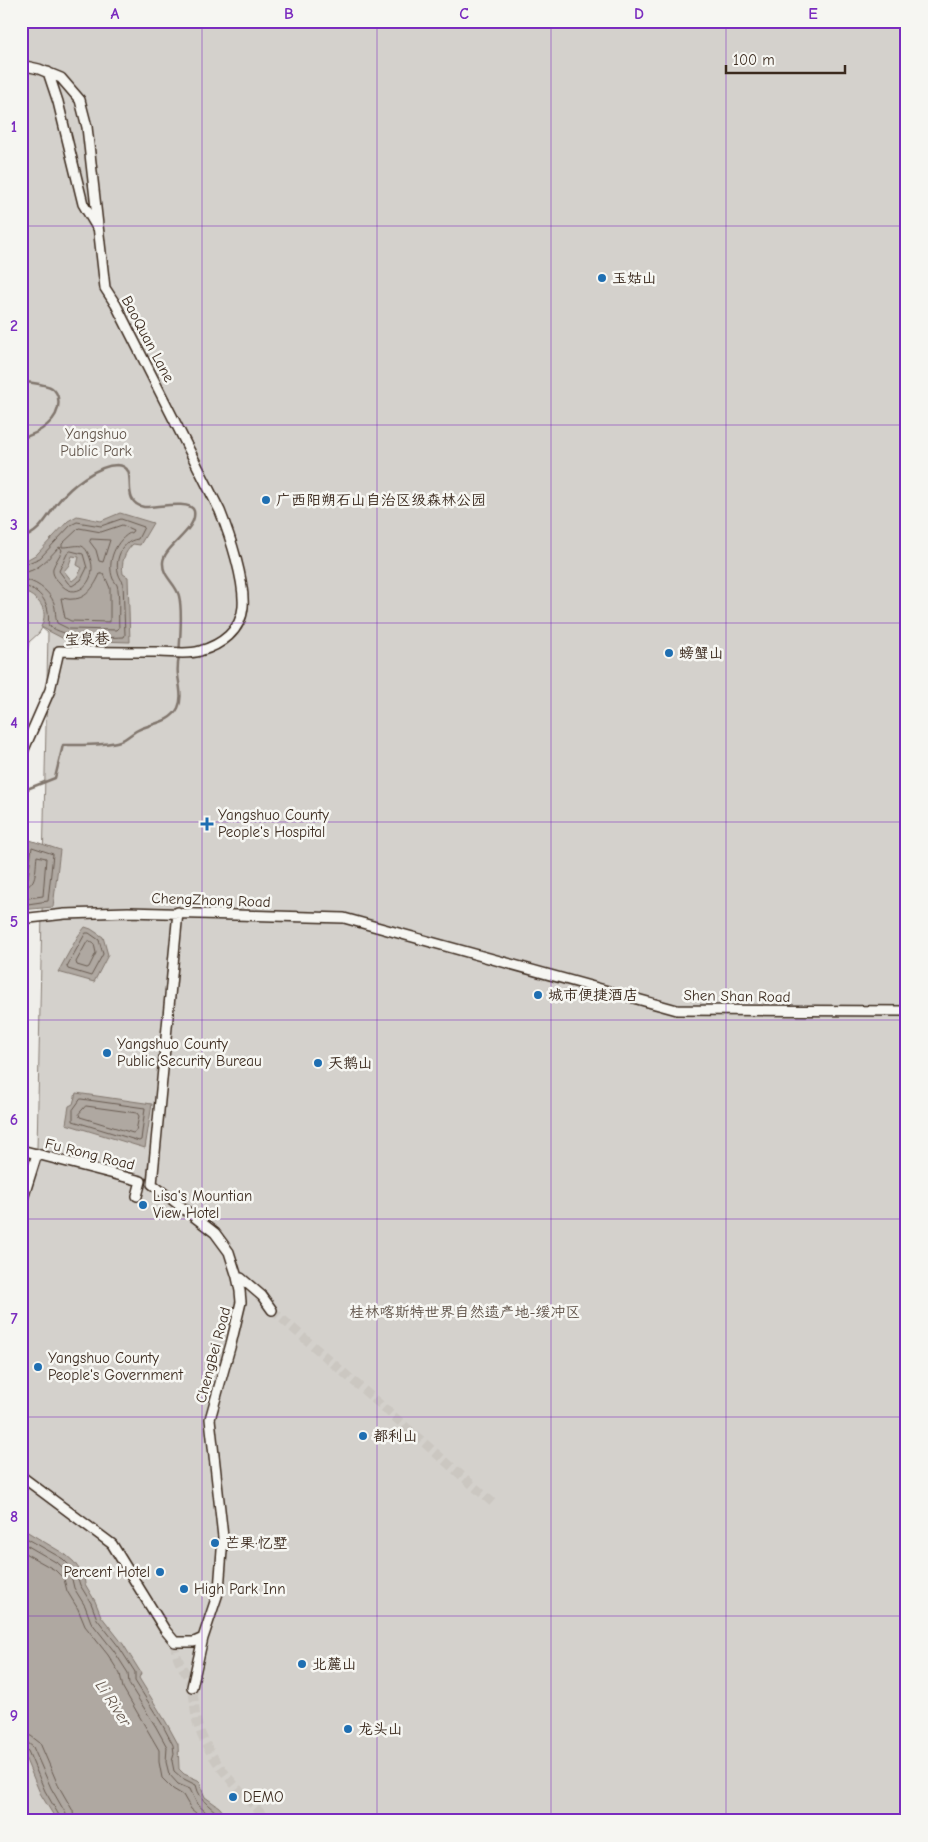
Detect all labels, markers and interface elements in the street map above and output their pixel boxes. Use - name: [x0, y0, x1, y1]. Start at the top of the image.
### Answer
- text: A: [111, 5, 120, 23]
- text: B: [284, 5, 294, 23]
- text: C: [459, 5, 469, 23]
- text: D: [634, 5, 644, 23]
- text: E: [808, 5, 818, 23]
- scale bar: [726, 42, 844, 74]
- text: 100 m: [733, 51, 775, 69]
- text: 1: [11, 118, 17, 136]
- place label: 玉姑山: [612, 269, 657, 287]
- marker: 玉姑山: [596, 272, 608, 284]
- street label: BaoQuan Lane: [118, 293, 178, 386]
- text: 2: [10, 317, 18, 335]
- park label: Yangshuo Public Park: [60, 425, 133, 460]
- place label: 广西阳朔石山自治区级森林公园: [276, 491, 486, 509]
- marker: 广西阳朔石山自治区级森林公园: [260, 494, 272, 506]
- text: 3: [10, 516, 18, 534]
- street label: 宝泉巷: [64, 629, 110, 649]
- place label: 螃蟹山: [679, 644, 724, 662]
- marker: 螃蟹山: [663, 647, 675, 659]
- text: 4: [10, 714, 18, 732]
- place label: Yangshuo County People's Hospital: [218, 806, 329, 841]
- marker: Yangshuo County People's Hospital: [200, 817, 214, 831]
- street label: ChengZhong Road: [151, 889, 271, 911]
- text: 5: [10, 913, 18, 931]
- place label: 城市便捷酒店: [548, 986, 638, 1004]
- street label: Shen Shan Road: [683, 986, 791, 1006]
- marker: 城市便捷酒店: [532, 989, 544, 1001]
- place label: Yangshuo County Public Security Bureau: [117, 1035, 262, 1070]
- marker: Yangshuo County Public Security Bureau: [101, 1047, 113, 1059]
- place label: 天鹅山: [328, 1054, 373, 1072]
- marker: 天鹅山: [312, 1057, 324, 1069]
- text: 6: [10, 1111, 18, 1129]
- street label: Fu Rong Road: [43, 1134, 137, 1174]
- place label: Lisa's Mountian View Hotel: [153, 1187, 252, 1222]
- marker: Lisa's Mountian View Hotel: [137, 1199, 149, 1211]
- park label: 桂林喀斯特世界自然遗产地-缓冲区: [349, 1303, 581, 1321]
- street label: ChengBei Road: [192, 1305, 234, 1405]
- text: 7: [10, 1310, 18, 1328]
- place label: Yangshuo County People's Government: [48, 1349, 184, 1384]
- marker: Yangshuo County People's Government: [32, 1361, 44, 1373]
- place label: 都利山: [373, 1427, 418, 1445]
- marker: 都利山: [357, 1430, 369, 1442]
- text: 8: [10, 1508, 18, 1526]
- place label: 芒果·忆墅: [225, 1534, 288, 1552]
- marker: 芒果·忆墅: [209, 1537, 221, 1549]
- place label: Percent Hotel: [64, 1563, 150, 1581]
- marker: Percent Hotel: [154, 1566, 166, 1578]
- place label: High Park Inn: [194, 1580, 285, 1598]
- marker: High Park Inn: [178, 1583, 190, 1595]
- place label: 北麓山: [312, 1655, 357, 1673]
- marker: 北麓山: [296, 1658, 308, 1670]
- water label: Li River: [92, 1677, 135, 1730]
- text: 9: [10, 1707, 18, 1725]
- place label: 龙头山: [358, 1720, 403, 1738]
- marker: 龙头山: [342, 1723, 354, 1735]
- place label: DEMO: [243, 1788, 284, 1806]
- marker: DEMO: [227, 1791, 239, 1803]

